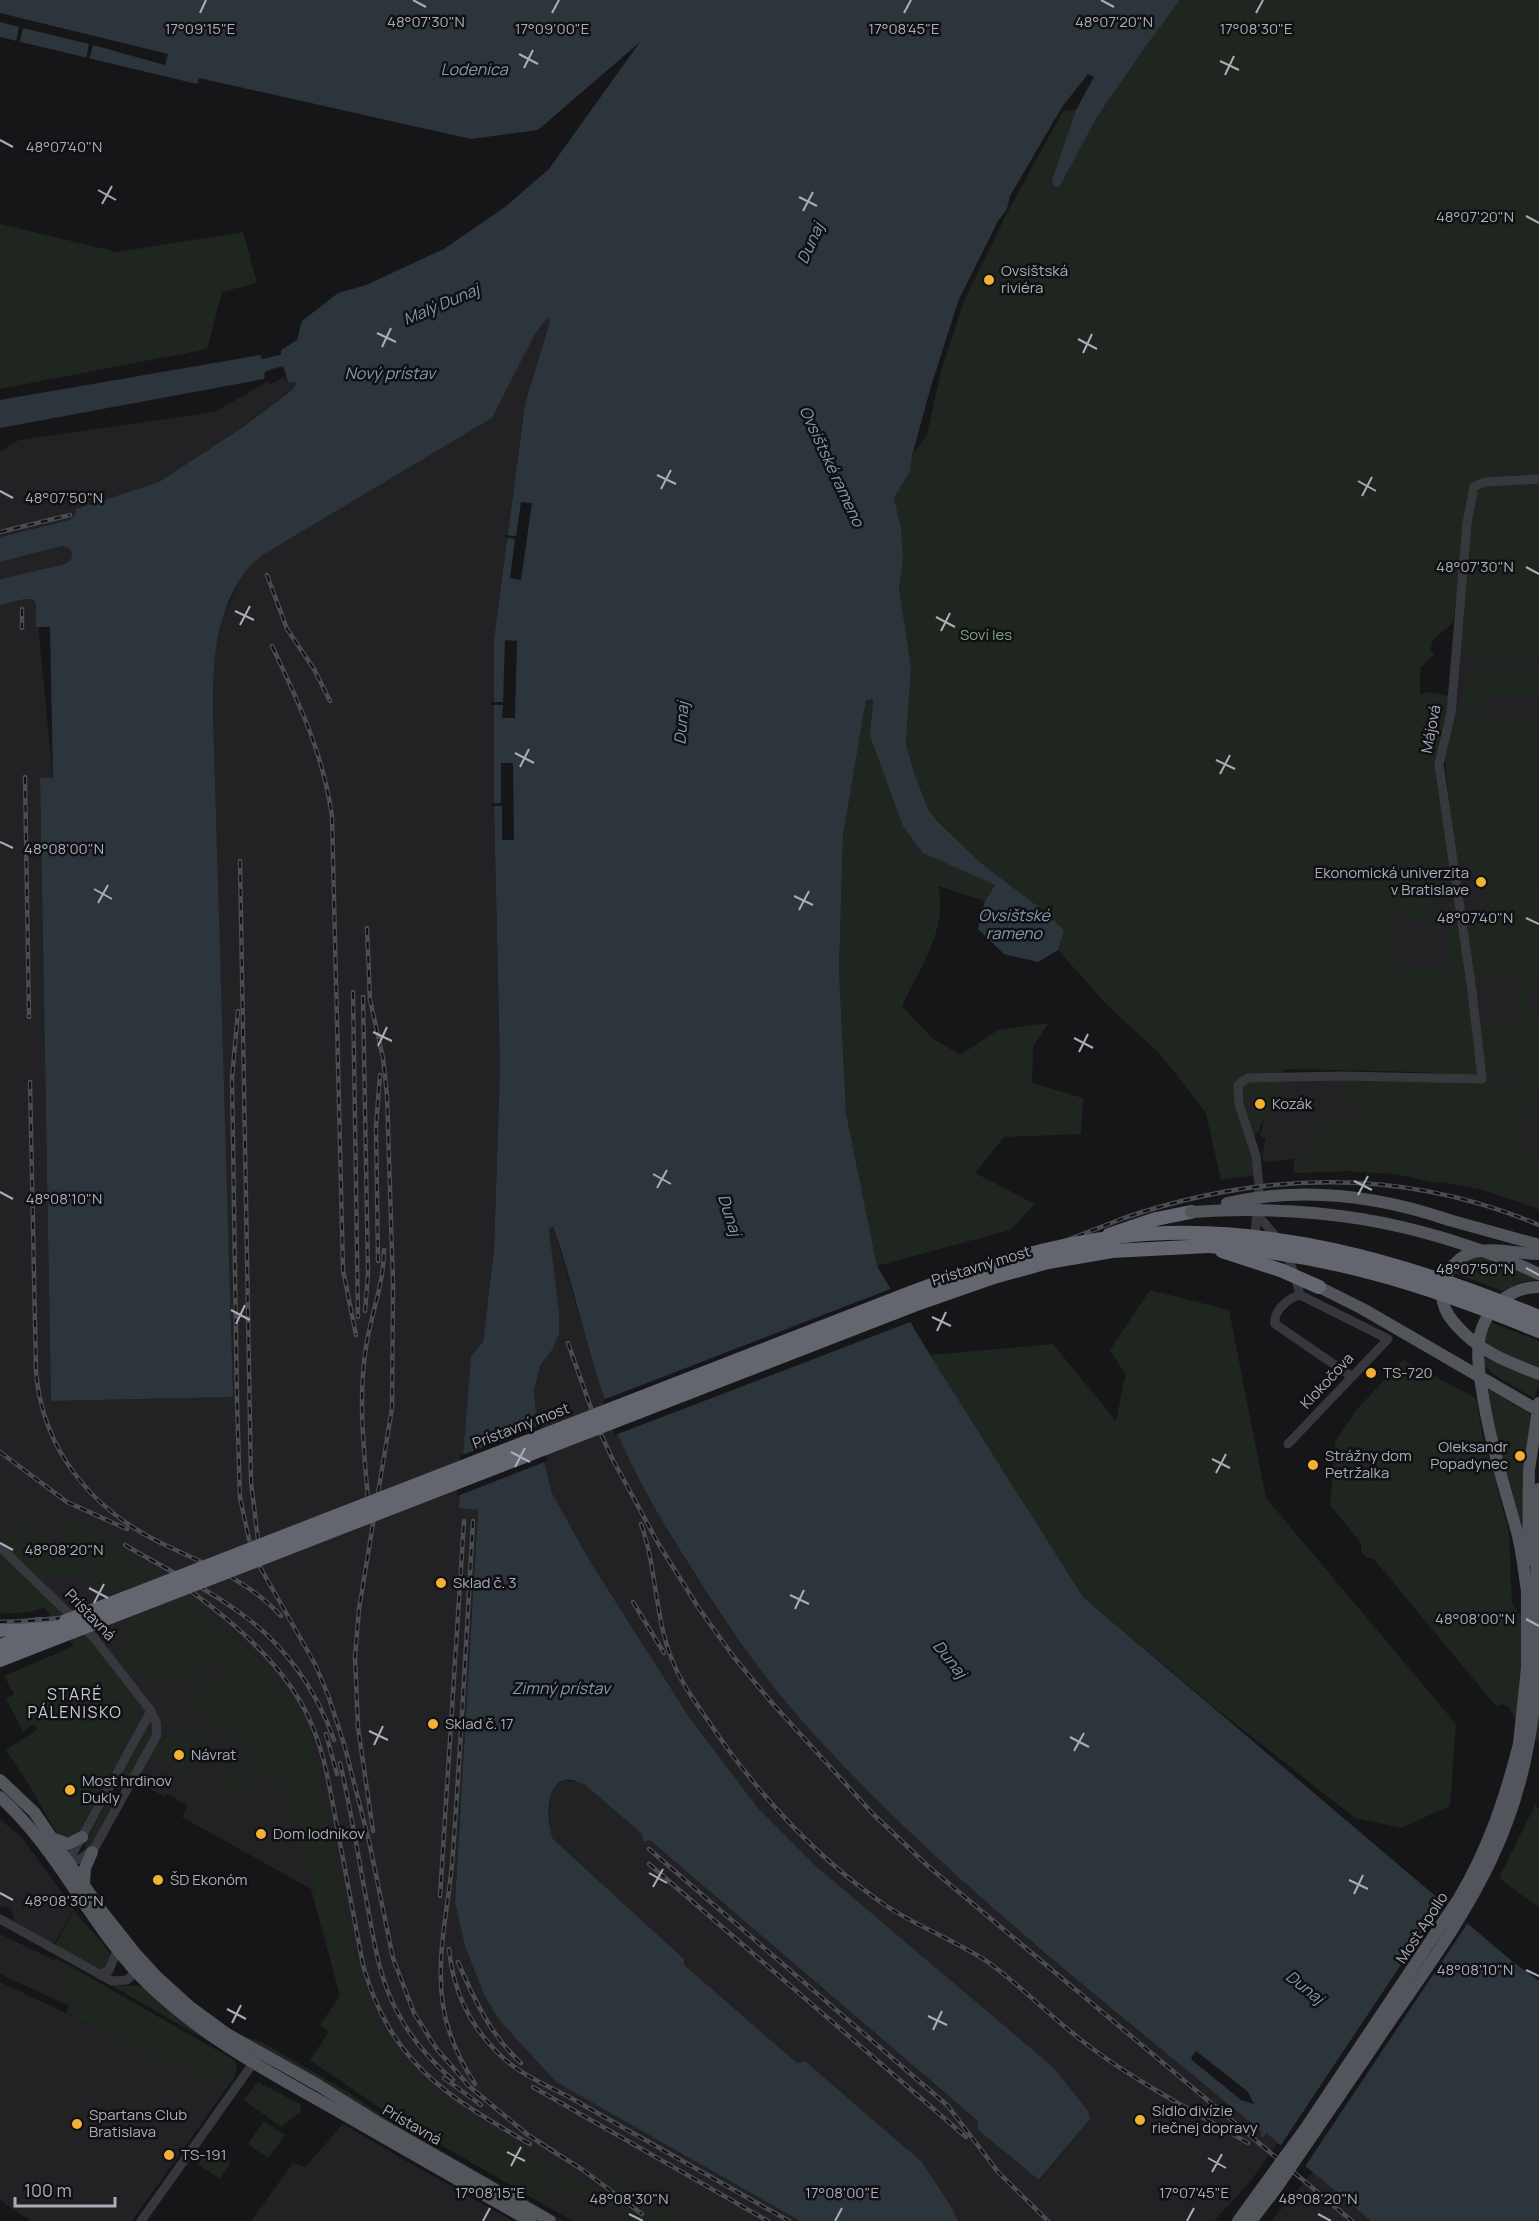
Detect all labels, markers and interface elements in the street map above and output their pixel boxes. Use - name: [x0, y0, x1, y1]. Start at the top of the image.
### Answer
- text: 48°07'30"N: [387, 11, 465, 32]
- text: 48°07'20"N: [1075, 11, 1153, 32]
- text: 17°09'15"E: [165, 18, 235, 39]
- text: 17°09'00"E: [515, 18, 589, 39]
- text: 17°08'45"E: [868, 18, 940, 39]
- text: 17°08'30"E: [1219, 18, 1293, 39]
- water label: Lodenica: [440, 58, 509, 80]
- text: 48°07'40"N: [26, 136, 102, 157]
- text: 48°07'20"N: [1436, 206, 1514, 227]
- water label: Dunaj: [791, 217, 830, 267]
- place label: Ovsištská riviéra: [1001, 260, 1068, 298]
- marker: Ovsištská riviéra: [982, 273, 996, 287]
- water label: Malý Dunaj: [400, 277, 484, 330]
- water label: Nový prístav: [345, 362, 437, 384]
- water label: Ovsištské rameno: [794, 402, 870, 531]
- text: 48°07'50"N: [25, 487, 103, 508]
- text: 48°07'30"N: [1436, 556, 1514, 577]
- park label: Soví les: [960, 624, 1012, 645]
- water label: Dunaj: [669, 699, 694, 745]
- street label: Májová: [1416, 703, 1445, 755]
- text: 48°08'00"N: [24, 838, 104, 859]
- place label: Ekonomická univerzita v Bratislave: [1315, 862, 1469, 900]
- marker: Ekonomická univerzita v Bratislave: [1474, 875, 1488, 889]
- water label: Ovsištské rameno: [978, 904, 1051, 944]
- text: 48°07'40"N: [1437, 907, 1513, 928]
- place label: Kozák: [1272, 1093, 1313, 1114]
- marker: Kozák: [1253, 1097, 1267, 1111]
- text: 48°08'10"N: [26, 1188, 102, 1209]
- water label: Dunaj: [713, 1191, 748, 1241]
- street label: Prístavný most: [929, 1241, 1033, 1291]
- text: 48°07'50"N: [1436, 1258, 1514, 1279]
- street label: Klokočova: [1295, 1348, 1358, 1413]
- place label: TS-720: [1383, 1362, 1433, 1383]
- marker: TS-720: [1364, 1366, 1378, 1380]
- street label: Prístavný most: [469, 1397, 572, 1454]
- place label: Oleksandr Popadynec: [1430, 1436, 1509, 1474]
- place label: Strážny dom Petržalka: [1325, 1445, 1412, 1483]
- marker: Oleksandr Popadynec: [1513, 1449, 1527, 1463]
- marker: Strážny dom Petržalka: [1306, 1458, 1320, 1472]
- text: 48°08'20"N: [24, 1539, 104, 1560]
- place label: Sklad č. 3: [453, 1572, 517, 1593]
- marker: Sklad č. 3: [434, 1576, 448, 1590]
- street label: Prístavná: [60, 1584, 120, 1645]
- text: 48°08'00"N: [1435, 1608, 1515, 1629]
- water label: Dunaj: [928, 1636, 973, 1684]
- water label: Zimný prístav: [512, 1677, 612, 1699]
- district label: STARÉ PÁLENISKO: [28, 1683, 122, 1723]
- place label: Sklad č. 17: [445, 1713, 514, 1734]
- marker: Sklad č. 17: [426, 1717, 440, 1731]
- place label: Návrat: [191, 1744, 236, 1765]
- marker: Návrat: [172, 1748, 186, 1762]
- place label: Most hrdinov Dukly: [82, 1770, 172, 1808]
- marker: Most hrdinov Dukly: [63, 1783, 77, 1797]
- place label: Dom lodníkov: [273, 1823, 365, 1844]
- marker: Dom lodníkov: [254, 1827, 268, 1841]
- place label: ŠD Ekonóm: [170, 1869, 247, 1890]
- marker: ŠD Ekonóm: [151, 1873, 165, 1887]
- street label: Most Apollo: [1391, 1888, 1453, 1968]
- text: 48°08'30"N: [25, 1890, 103, 1911]
- text: 48°08'10"N: [1437, 1959, 1513, 1980]
- water label: Dunaj: [1281, 1965, 1330, 2010]
- street label: Prístavná: [379, 2099, 446, 2150]
- place label: Sídlo divízie riečnej dopravy: [1152, 2100, 1258, 2138]
- place label: Spartans Club Bratislava: [89, 2104, 187, 2142]
- marker: Sídlo divízie riečnej dopravy: [1133, 2113, 1147, 2127]
- marker: Spartans Club Bratislava: [70, 2117, 84, 2131]
- place label: TS-191: [181, 2144, 227, 2165]
- marker: TS-191: [162, 2148, 176, 2162]
- scale bar: [15, 2170, 116, 2208]
- text: 100 m: [24, 2178, 72, 2202]
- text: 17°08'15"E: [455, 2182, 525, 2203]
- text: 17°08'00"E: [805, 2182, 879, 2203]
- text: 17°07'45"E: [1159, 2182, 1229, 2203]
- text: 48°08'30"N: [590, 2188, 668, 2209]
- text: 48°08'20"N: [1278, 2188, 1358, 2209]

